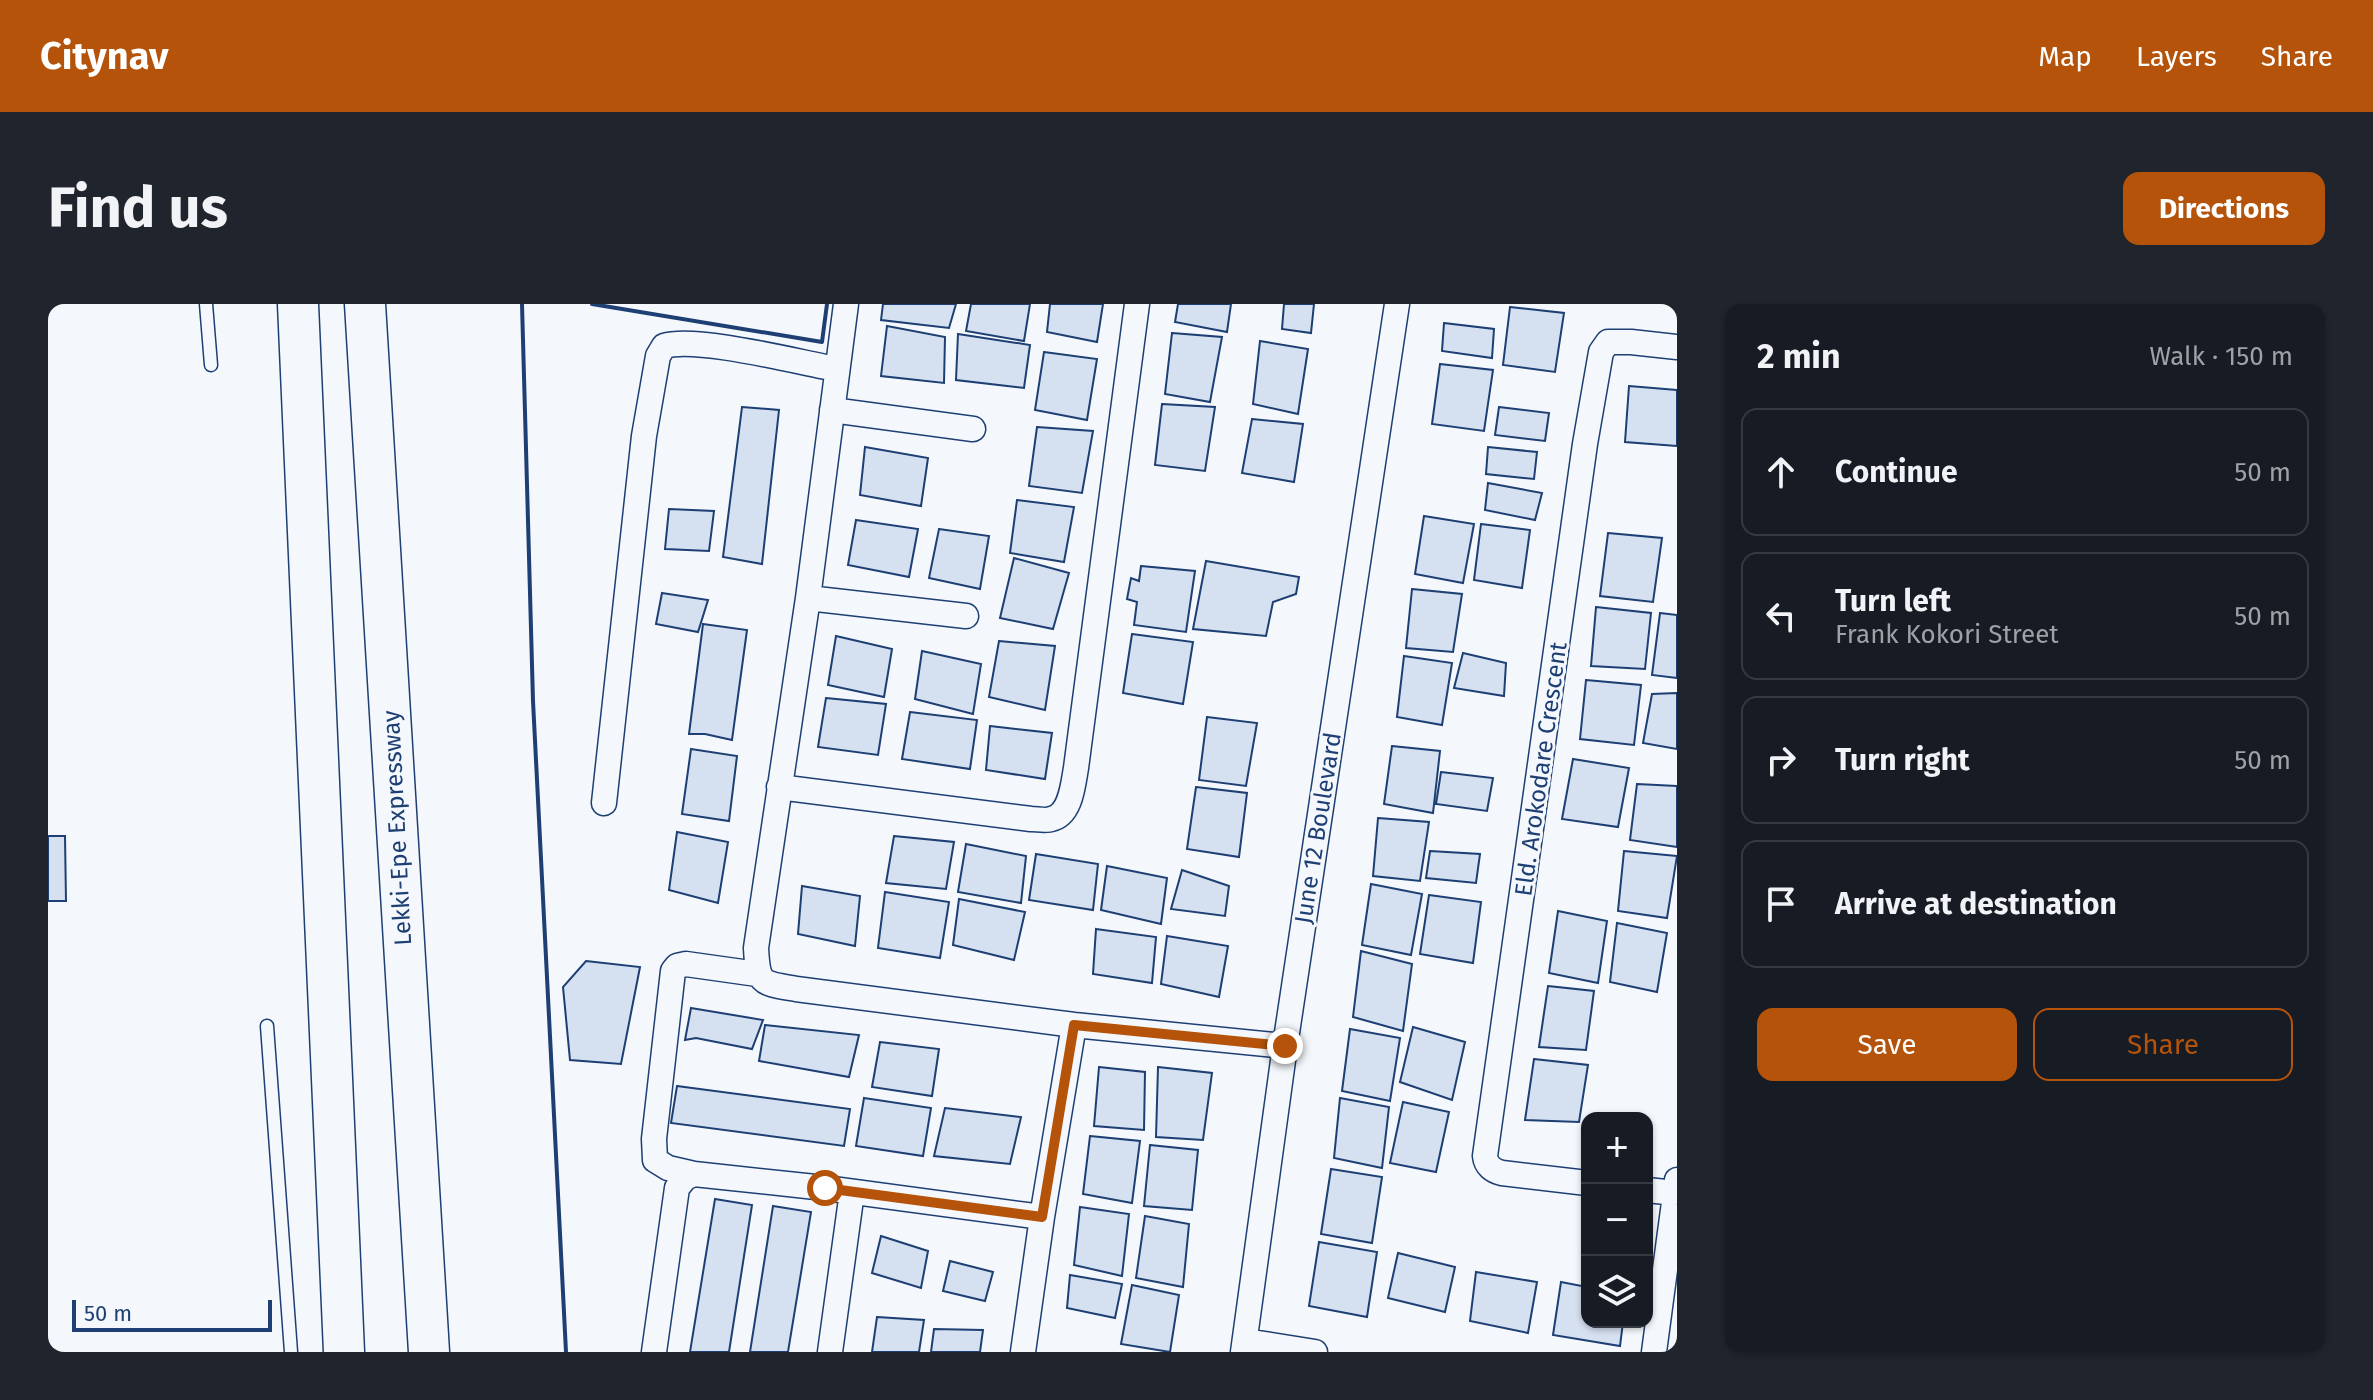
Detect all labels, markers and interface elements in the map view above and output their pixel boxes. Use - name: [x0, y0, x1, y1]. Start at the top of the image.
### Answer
- text: Citynav: [40, 33, 168, 79]
- text: Map: [2038, 40, 2092, 73]
- text: Layers: [2136, 40, 2217, 73]
- text: Share: [2261, 40, 2333, 73]
- button: Directions: [2123, 172, 2325, 245]
- text: Find us: [48, 175, 228, 242]
- text: 2 min: [1757, 336, 1841, 377]
- text: Walk · 150 m: [2150, 341, 2293, 372]
- icon: ahead: [1759, 450, 1803, 494]
- text: Continue: [1835, 454, 1958, 490]
- text: 50 m: [2234, 457, 2291, 488]
- text: Turn left: [1835, 583, 1951, 619]
- icon: left: [1759, 594, 1803, 638]
- text: 50 m: [2234, 601, 2291, 632]
- text: Frank Kokori Street: [1835, 619, 2059, 650]
- street label: Eld. Arokodare Crescent: [1509, 640, 1573, 898]
- street label: Lekki-Epe Expressway: [377, 709, 417, 946]
- street label: June 12 Boulevard: [1289, 730, 1347, 926]
- icon: right: [1759, 738, 1803, 782]
- text: Turn right: [1835, 742, 1970, 778]
- text: 50 m: [2234, 745, 2291, 776]
- icon: arrive: [1759, 882, 1803, 926]
- text: Arrive at destination: [1835, 886, 2117, 922]
- button: Save: [1757, 1008, 2017, 1081]
- button: Share: [2033, 1008, 2293, 1081]
- route end: [1267, 1028, 1303, 1064]
- map controls: [1581, 1112, 1653, 1328]
- button: +: [1581, 1112, 1653, 1184]
- route start: [807, 1170, 843, 1206]
- button: −: [1581, 1184, 1653, 1256]
- button: layers: [1581, 1256, 1653, 1328]
- scale bar: [72, 1296, 272, 1332]
- text: 50 m: [84, 1300, 132, 1327]

